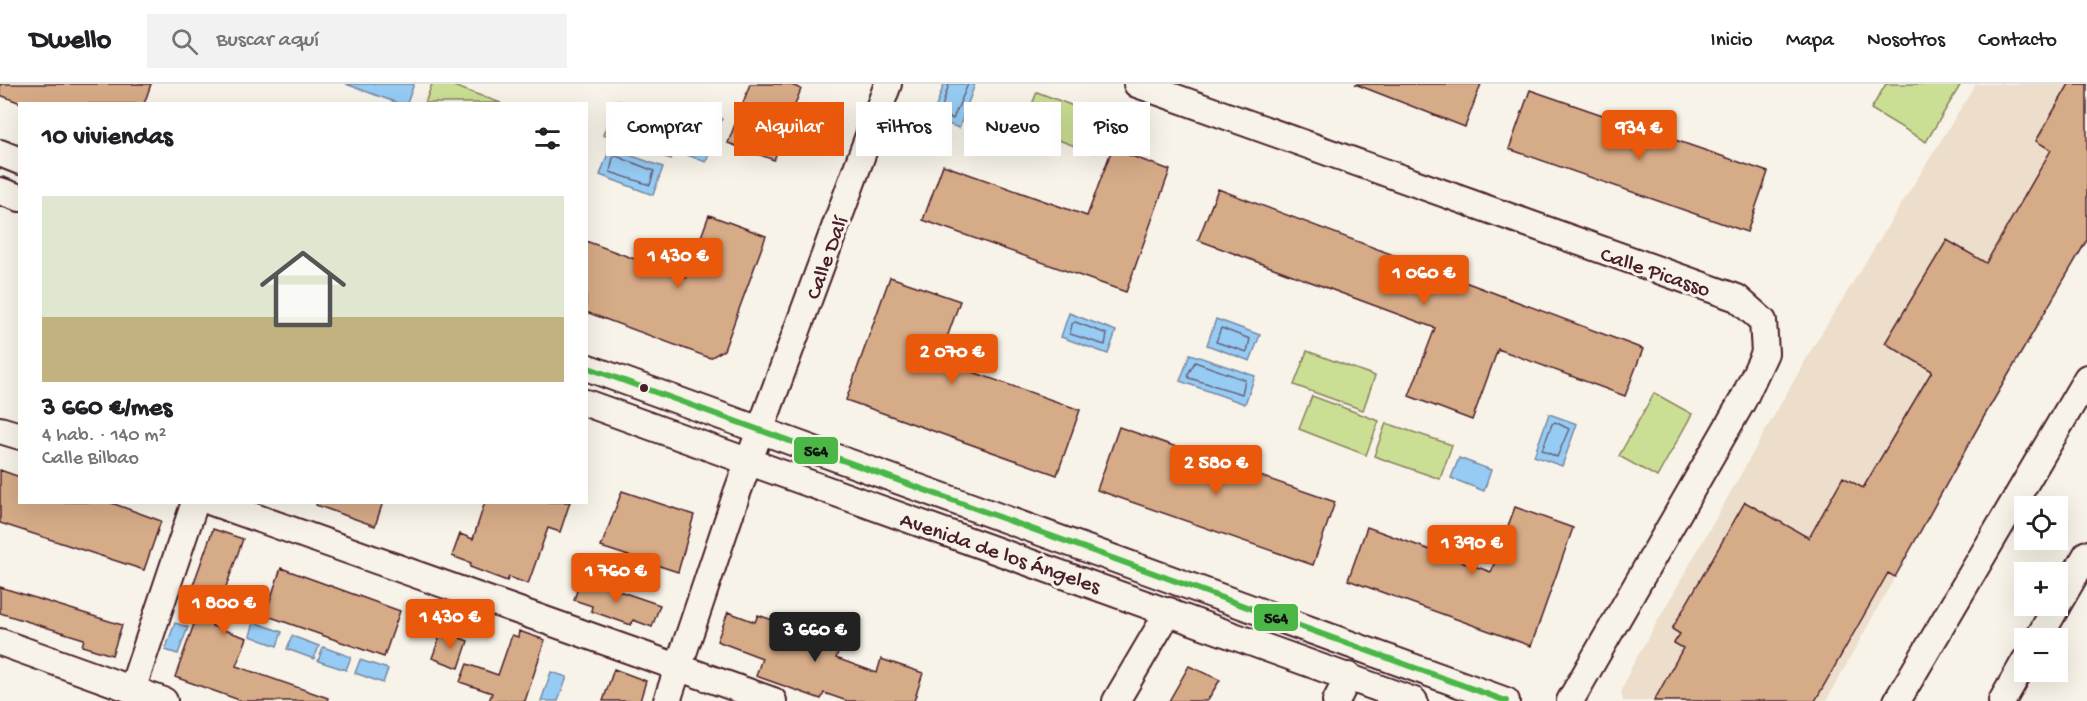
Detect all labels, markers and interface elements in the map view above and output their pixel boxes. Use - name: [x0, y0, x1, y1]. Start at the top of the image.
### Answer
- search box: [147, 14, 567, 68]
- text: Dwello: [30, 25, 111, 58]
- icon: search: [168, 25, 201, 58]
- text: Buscar aquí: [216, 28, 319, 54]
- text: Inicio: [1711, 29, 1753, 54]
- text: Mapa: [1786, 29, 1834, 54]
- text: Nosotros: [1867, 29, 1945, 54]
- text: Contacto: [1978, 29, 2057, 54]
- chip: Comprar: [606, 102, 722, 156]
- chip: Alquilar: [734, 102, 844, 156]
- chip: Filtros: [856, 102, 952, 156]
- chip: Nuevo: [964, 102, 1061, 156]
- chip: Piso: [1073, 102, 1150, 156]
- pin: 934 €: [1597, 110, 1681, 161]
- text: 934 €: [1616, 118, 1662, 141]
- icon: filters: [531, 122, 564, 155]
- text: 10 viviendas: [42, 123, 173, 154]
- street label: Calle Dalí: [802, 212, 856, 303]
- icon: home: [249, 235, 357, 343]
- pin: 1 430 €: [623, 238, 733, 289]
- street label: Calle Picasso: [1596, 243, 1713, 305]
- text: 1 430 €: [648, 246, 708, 269]
- pin: 1 060 €: [1369, 255, 1479, 306]
- text: 1 060 €: [1393, 263, 1455, 286]
- pin: 2 070 €: [897, 334, 1007, 385]
- text: 2 070 €: [920, 342, 984, 365]
- unlabelled marker: [638, 382, 650, 394]
- text: 3 660 €/mes: [42, 394, 172, 425]
- text: 4 hab. · 140 m²: [42, 425, 166, 448]
- line badge: 564: [793, 436, 839, 465]
- text: 564: [804, 444, 828, 463]
- pin: 2 580 €: [1161, 445, 1271, 496]
- text: Calle Bilbao: [42, 448, 139, 471]
- text: 2 580 €: [1184, 453, 1248, 476]
- map controls: [2014, 496, 2068, 682]
- button: locate: [2014, 496, 2068, 550]
- street label: Avenida de los Ángeles: [896, 508, 1104, 602]
- pin: 1 390 €: [1417, 525, 1527, 576]
- text: 1 390 €: [1441, 533, 1503, 556]
- pin: 1 760 €: [561, 553, 671, 604]
- text: 1 760 €: [585, 561, 647, 584]
- button: +: [2014, 562, 2068, 616]
- pin: 1 800 €: [169, 585, 279, 636]
- text: 1 800 €: [192, 593, 256, 616]
- pin: 1 430 €: [395, 599, 505, 650]
- line badge: 564: [1253, 603, 1299, 632]
- text: 1 430 €: [420, 607, 480, 630]
- text: 564: [1264, 611, 1288, 630]
- pin: 3 660 €: [760, 612, 870, 663]
- text: 3 660 €: [783, 620, 847, 643]
- button: −: [2014, 628, 2068, 682]

